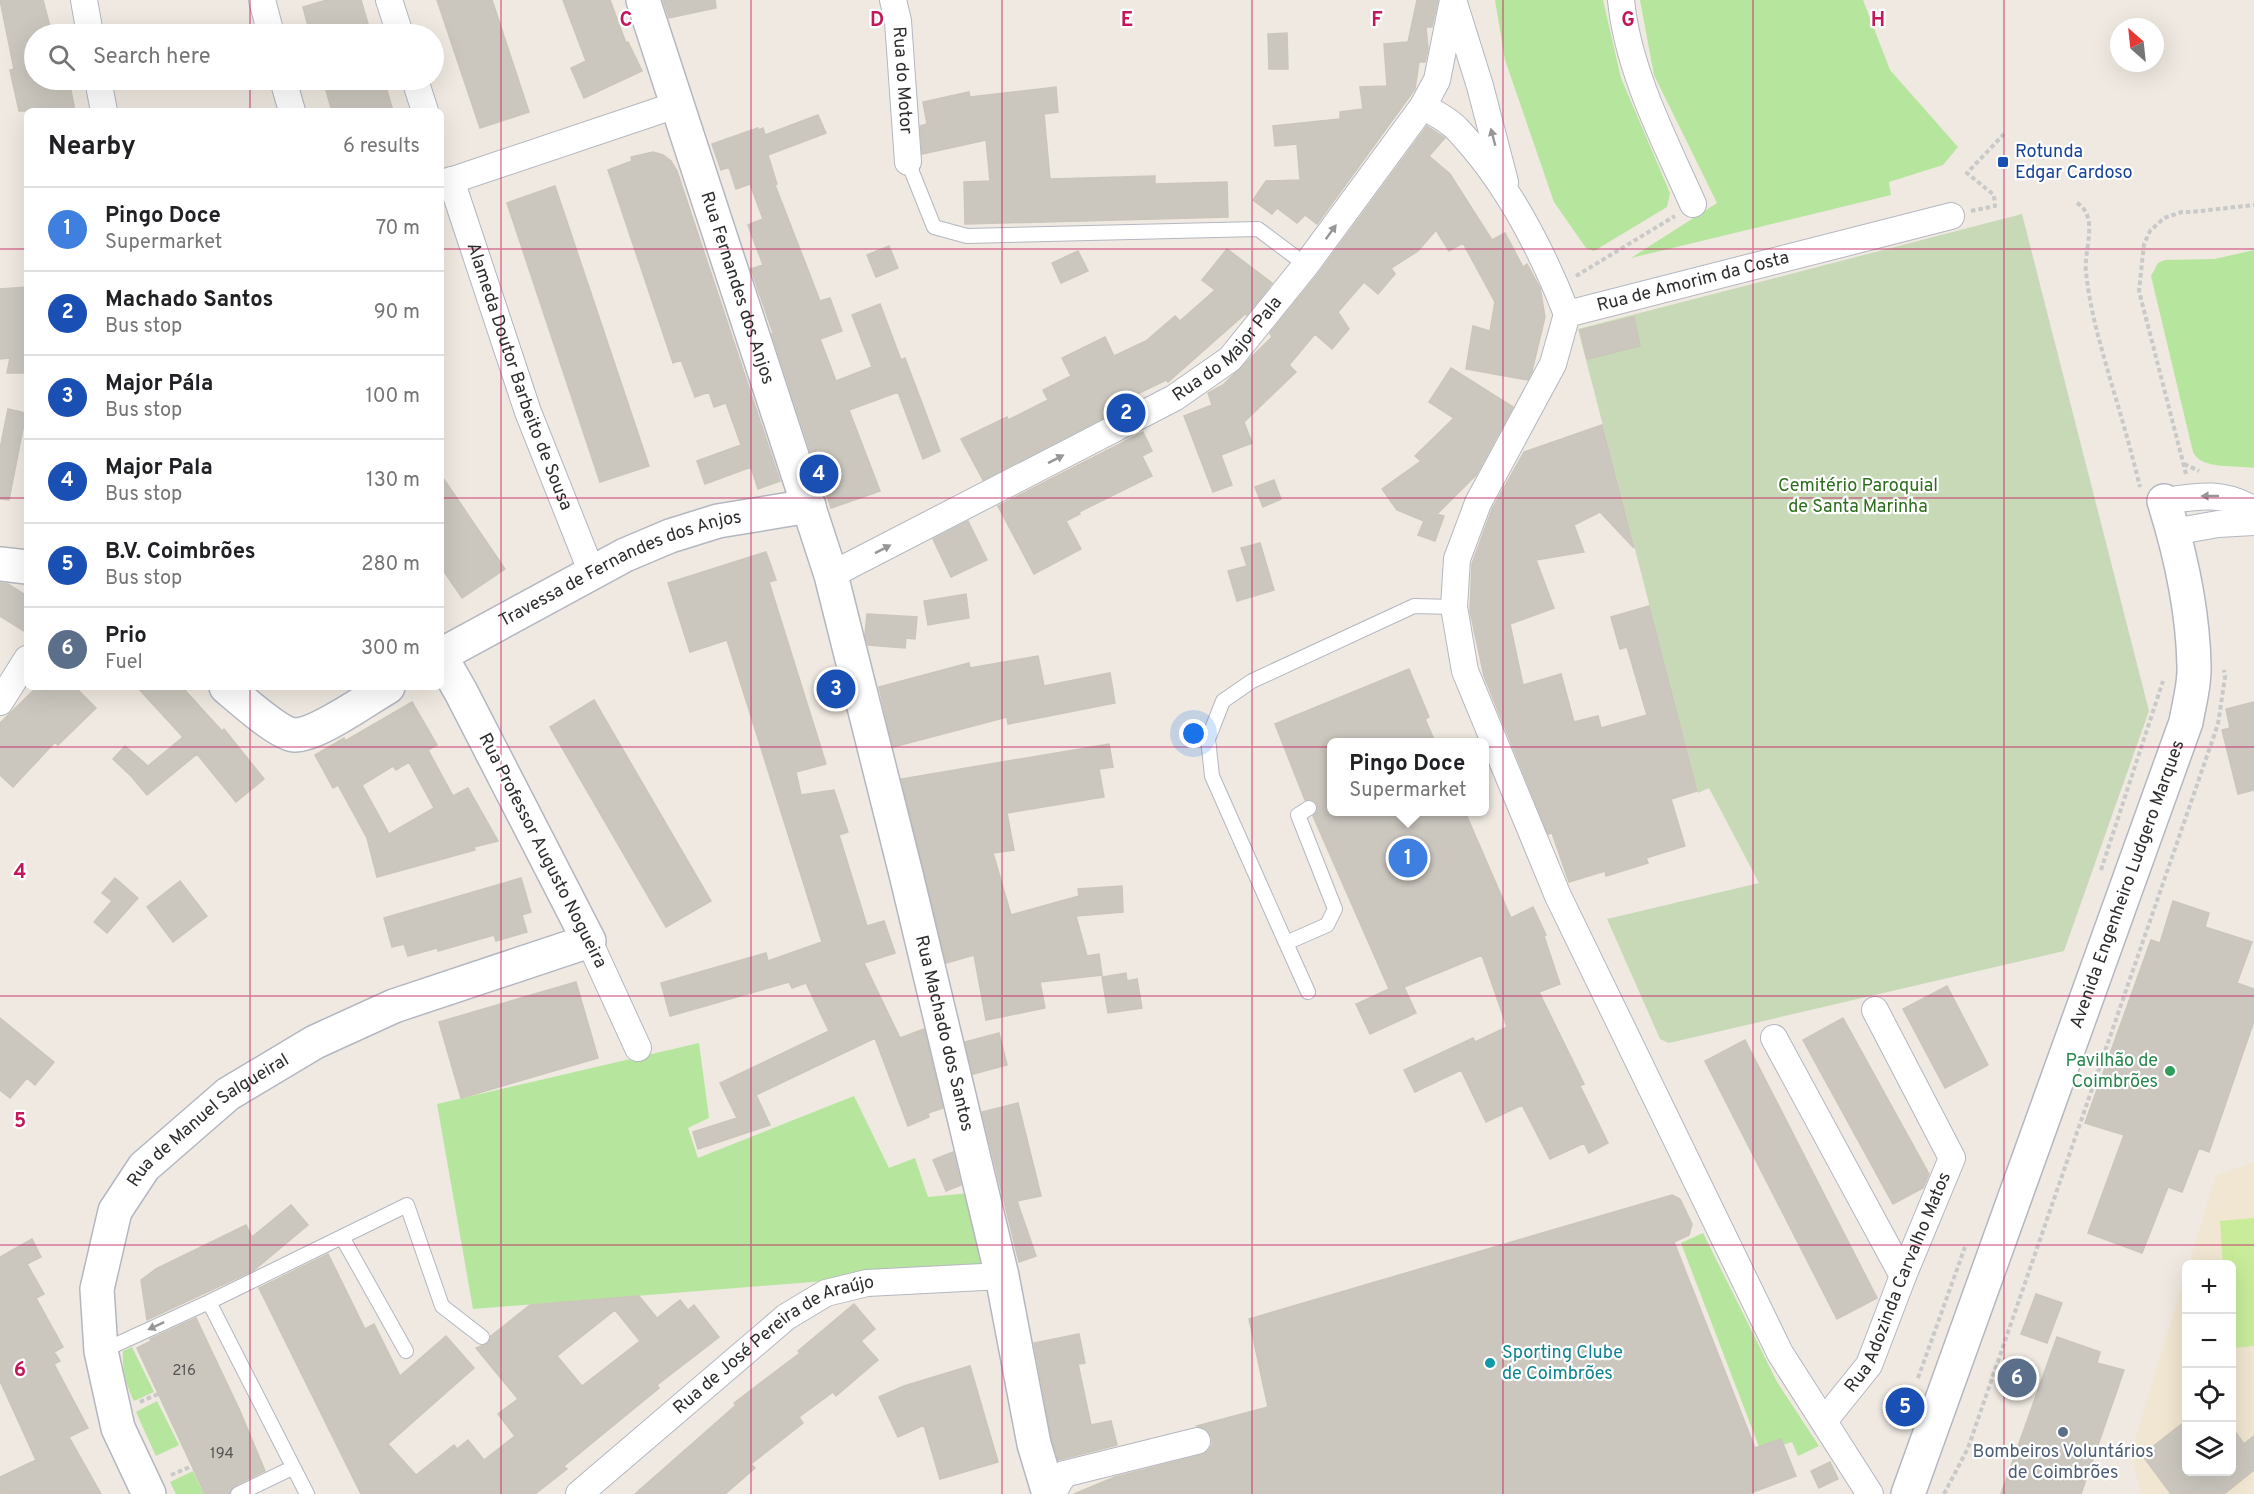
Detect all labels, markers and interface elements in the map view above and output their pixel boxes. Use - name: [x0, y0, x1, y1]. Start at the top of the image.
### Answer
- text: C: [620, 8, 632, 34]
- text: D: [870, 8, 884, 34]
- text: E: [1121, 8, 1133, 34]
- text: F: [1371, 8, 1383, 34]
- text: G: [1621, 8, 1635, 34]
- text: H: [1871, 8, 1885, 34]
- north arrow: [2110, 18, 2164, 72]
- search box: [24, 24, 444, 90]
- street label: Rua do Motor: [887, 26, 917, 135]
- icon: search: [45, 41, 78, 74]
- text: Search here: [93, 44, 211, 71]
- one-way arrow: [1488, 128, 1497, 146]
- text: Nearby: [48, 131, 136, 164]
- text: 6 results: [343, 134, 420, 160]
- place label: Rotunda Edgar Cardoso: [2015, 141, 2133, 185]
- marker: Rotunda Edgar Cardoso: [1996, 155, 2010, 169]
- street label: Rua Fernandes dos Anjos: [695, 189, 779, 387]
- text: Pingo Doce: [105, 203, 221, 230]
- text: 1: [64, 216, 72, 242]
- text: 70 m: [376, 216, 420, 242]
- one-way arrow: [1324, 224, 1336, 239]
- text: Supermarket: [105, 230, 222, 256]
- street label: Alameda Doutor Barbeito de Sousa: [461, 240, 577, 514]
- street label: Rua de Amorim da Costa: [1594, 246, 1792, 317]
- text: Machado Santos: [105, 287, 273, 314]
- street label: Rua do Major Pala: [1168, 292, 1287, 407]
- text: 2: [61, 300, 74, 326]
- text: 90 m: [374, 300, 420, 326]
- text: Bus stop: [105, 314, 182, 340]
- text: Major Pála: [105, 371, 213, 398]
- text: 3: [62, 384, 74, 410]
- text: 100 m: [365, 384, 420, 410]
- pin: 2: [1106, 390, 1146, 436]
- text: Bus stop: [105, 398, 182, 424]
- pin: 4: [800, 452, 838, 496]
- one-way arrow: [1048, 454, 1065, 464]
- text: Major Pala: [105, 455, 213, 482]
- text: 4: [61, 468, 74, 494]
- text: 130 m: [366, 468, 420, 494]
- park label: Cemitério Paroquial de Santa Marinha: [1778, 475, 1938, 519]
- text: Bus stop: [105, 482, 182, 508]
- one-way arrow: [2201, 491, 2220, 501]
- street label: Travessa de Fernandes dos Anjos: [495, 506, 743, 633]
- text: B.V. Coimbrões: [105, 539, 256, 566]
- one-way arrow: [874, 544, 892, 554]
- text: 5: [61, 552, 74, 578]
- text: 280 m: [361, 552, 420, 578]
- text: Bus stop: [105, 566, 182, 592]
- text: Prio: [105, 623, 147, 650]
- text: 6: [61, 636, 74, 662]
- text: 300 m: [361, 636, 420, 662]
- text: Fuel: [105, 650, 143, 676]
- pin: 3: [816, 666, 856, 712]
- your location: [1179, 719, 1208, 748]
- street label: Rua Professor Augusto Nogueira: [473, 730, 611, 972]
- street label: Avenida Engenheiro Ludgero Marques: [2065, 737, 2190, 1032]
- popup: [1327, 738, 1489, 816]
- text: Pingo Doce: [1349, 751, 1465, 778]
- text: Supermarket: [1349, 778, 1467, 804]
- pin: 1: [1388, 836, 1428, 880]
- text: 4: [14, 860, 26, 886]
- street label: Rua Machado dos Santos: [910, 933, 979, 1134]
- street label: Rua de Manuel Salgueiral: [122, 1049, 293, 1192]
- place label: Pavilhão de Coimbrões: [2065, 1050, 2158, 1094]
- marker: Pavilhão de Coimbrões: [2163, 1064, 2177, 1078]
- text: 5: [14, 1109, 26, 1135]
- street label: Rua Adozinda Carvalho Matos: [1840, 1169, 1956, 1398]
- map controls: [2182, 1260, 2236, 1476]
- button: +: [2182, 1260, 2236, 1314]
- street label: Rua de José Pereira de Araújo: [669, 1271, 875, 1420]
- button: −: [2182, 1314, 2236, 1368]
- one-way arrow: [146, 1321, 164, 1331]
- place label: Sporting Clube de Coimbrões: [1502, 1342, 1623, 1386]
- marker: Sporting Clube de Coimbrões: [1483, 1356, 1497, 1370]
- pin: 6: [1998, 1356, 2036, 1400]
- text: 6: [14, 1358, 26, 1384]
- house number: 216: [172, 1362, 196, 1381]
- button: locate: [2182, 1368, 2236, 1422]
- pin: 5: [1886, 1384, 1924, 1430]
- button: layers: [2182, 1422, 2236, 1476]
- marker: Bombeiros Voluntários de Coimbrões: [2056, 1425, 2070, 1439]
- place label: Bombeiros Voluntários de Coimbrões: [1972, 1441, 2154, 1485]
- house number: 194: [210, 1445, 234, 1464]

